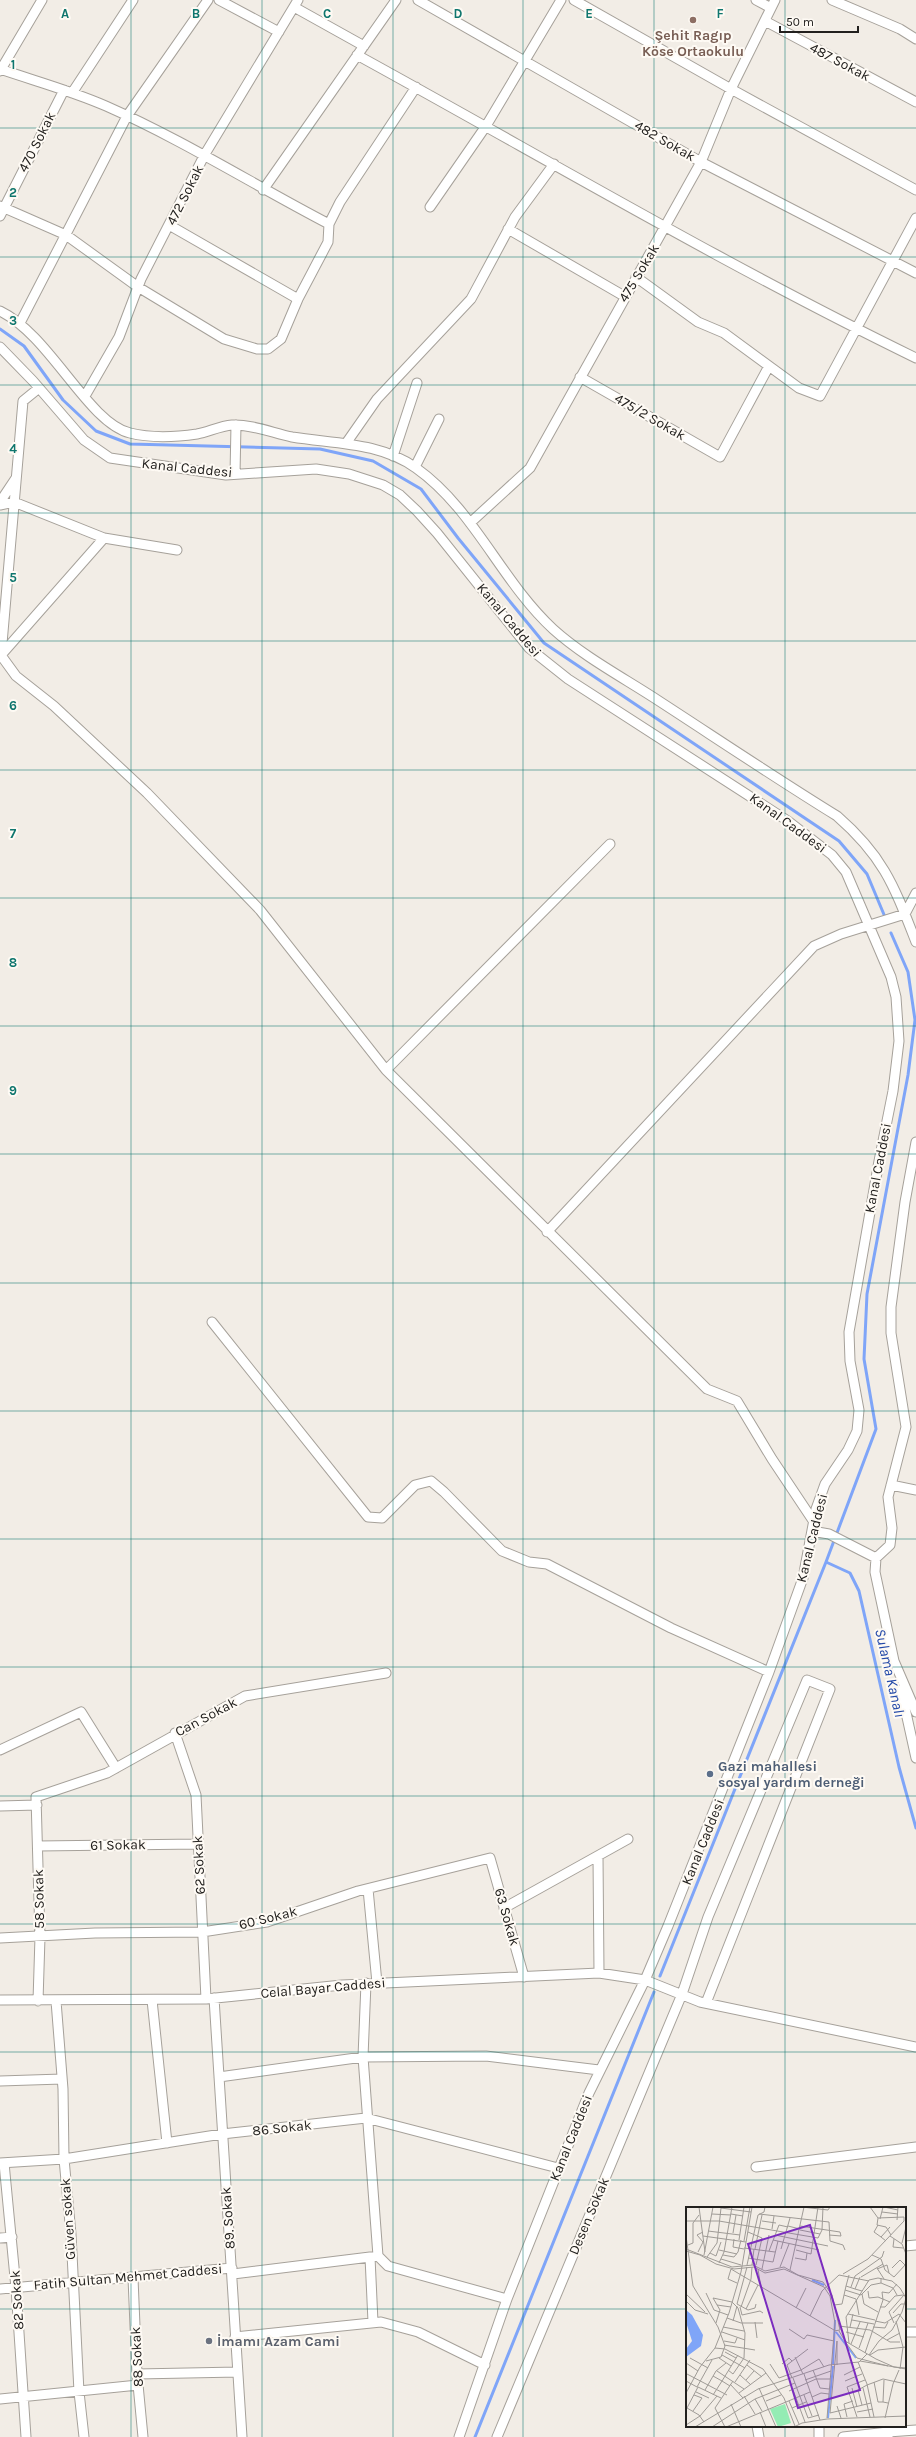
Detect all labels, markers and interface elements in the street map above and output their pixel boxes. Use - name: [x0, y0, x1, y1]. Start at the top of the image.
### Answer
- text: A: [61, 6, 69, 21]
- text: B: [192, 6, 200, 21]
- text: C: [323, 6, 331, 21]
- text: D: [454, 6, 463, 21]
- text: E: [585, 6, 593, 21]
- text: F: [716, 6, 724, 21]
- scale bar: [780, 8, 858, 34]
- marker: Şehit Ragıp Köse Ortaokulu: [688, 15, 698, 25]
- text: 50 m: [786, 15, 814, 29]
- place label: Şehit Ragıp Köse Ortaokulu: [642, 27, 744, 60]
- street label: 487 Sokak: [807, 39, 873, 85]
- text: 1: [11, 57, 15, 72]
- street label: 470 Sokak: [15, 109, 60, 175]
- street label: 482 Sokak: [632, 117, 699, 165]
- street label: 472 Sokak: [163, 162, 207, 228]
- text: 2: [9, 185, 17, 200]
- street label: 475 Sokak: [615, 241, 663, 305]
- text: 3: [9, 313, 17, 328]
- street label: 475/2 Sokak: [611, 390, 689, 444]
- text: 4: [9, 441, 17, 456]
- street label: Kanal Caddesi: [141, 455, 233, 481]
- text: 5: [9, 570, 17, 585]
- street label: Kanal Caddesi: [473, 580, 545, 660]
- text: 6: [9, 698, 17, 713]
- street label: Kanal Caddesi: [746, 789, 830, 857]
- text: 7: [10, 826, 17, 841]
- text: 8: [9, 955, 17, 970]
- text: 9: [9, 1083, 17, 1098]
- street label: Kanal Caddesi: [861, 1122, 895, 1214]
- street label: Kanal Caddesi: [793, 1492, 831, 1584]
- water label: Sulama Kanalı: [871, 1627, 909, 1719]
- street label: Can Sokak: [172, 1694, 240, 1740]
- place label: Gazi mahallesi sosyal yardım derneği: [718, 1758, 865, 1791]
- marker: Gazi mahallesi sosyal yardım derneği: [705, 1769, 715, 1779]
- street label: Kanal Caddesi: [678, 1797, 728, 1887]
- street label: 62 Sokak: [189, 1835, 209, 1895]
- street label: 61 Sokak: [90, 1836, 146, 1854]
- street label: 58 Sokak: [30, 1869, 48, 1929]
- street label: 63 Sokak: [491, 1886, 523, 1948]
- street label: 60 Sokak: [237, 1903, 299, 1933]
- street label: Celal Bayar Caddesi: [260, 1974, 386, 2002]
- street label: Kanal Caddesi: [546, 2093, 596, 2183]
- street label: 86 Sokak: [252, 2116, 313, 2140]
- street label: Desen Sokak: [565, 2175, 613, 2257]
- street label: Güven sokak: [57, 2177, 79, 2260]
- street label: 89. Sokak: [217, 2186, 239, 2250]
- inset map: [686, 2207, 906, 2427]
- street label: Fatih Sultan Mehmet Caddesi: [33, 2260, 223, 2294]
- street label: 82 Sokak: [6, 2270, 28, 2330]
- street label: 88 Sokak: [127, 2326, 147, 2387]
- place label: İmamı Azam Cami: [217, 2333, 340, 2350]
- marker: İmamı Azam Cami: [204, 2336, 214, 2346]

